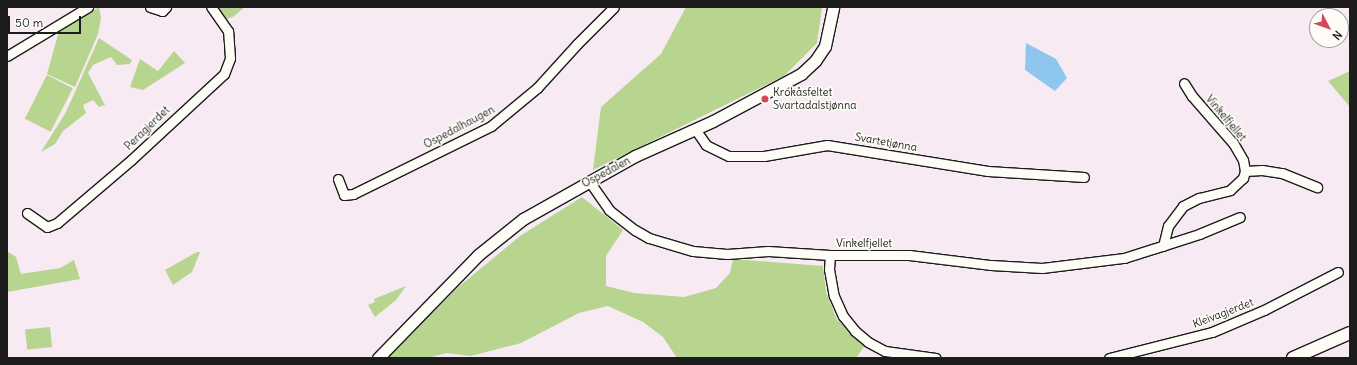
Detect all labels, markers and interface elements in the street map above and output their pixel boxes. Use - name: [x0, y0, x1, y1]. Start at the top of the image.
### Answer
- scale bar: [10, 8, 83, 34]
- north arrow: [1309, 8, 1349, 48]
- text: 50 m: [15, 15, 43, 30]
- text: N: [1330, 28, 1345, 43]
- place label: Krokåsfeltet Svartadalstjønna: [773, 86, 857, 112]
- street label: Vinkelfjellet: [1203, 92, 1249, 144]
- marker: Krokåsfeltet Svartadalstjønna: [760, 94, 770, 104]
- street label: Peragjerdet: [122, 103, 172, 153]
- street label: Ospedalhaugen: [421, 103, 497, 151]
- street label: Svartetjønna: [854, 130, 918, 154]
- street label: Ospedalen: [579, 154, 633, 190]
- street label: Vinkelfjellet: [836, 236, 892, 250]
- street label: Kleivagjerdet: [1191, 295, 1255, 331]

